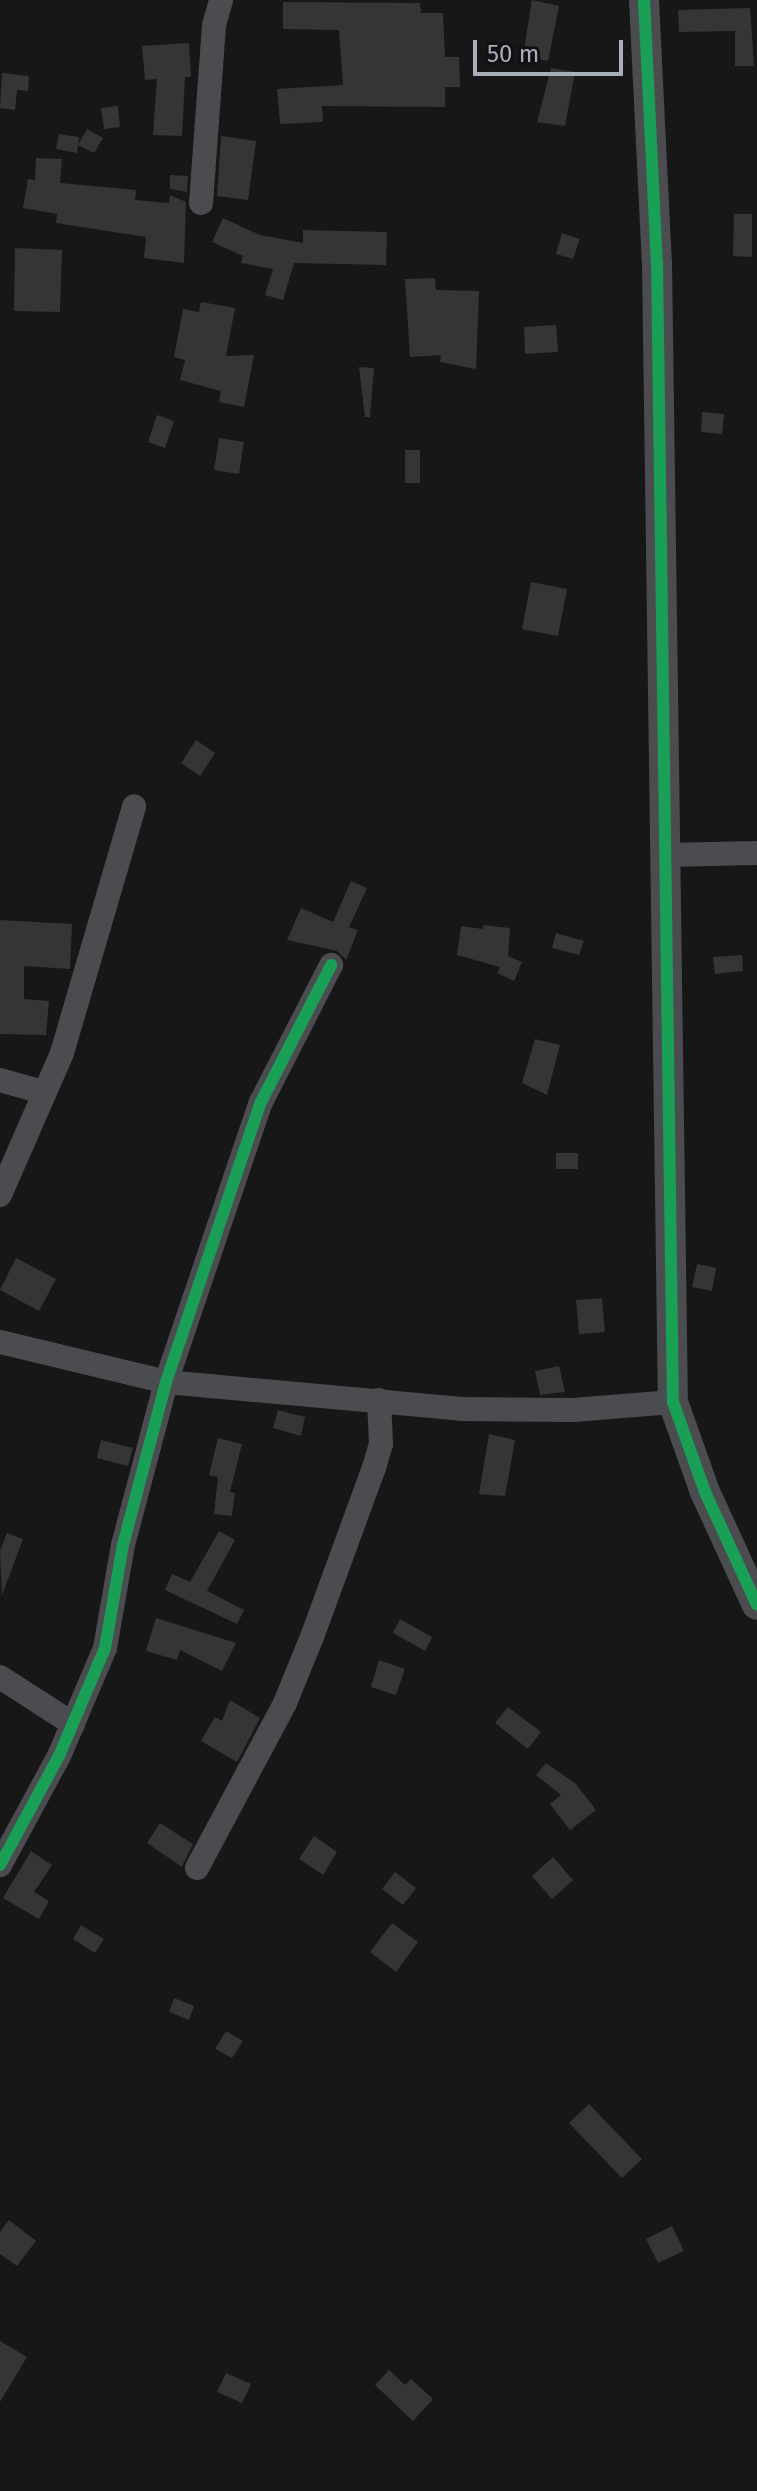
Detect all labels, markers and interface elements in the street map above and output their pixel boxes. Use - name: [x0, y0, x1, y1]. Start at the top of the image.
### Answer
- scale bar: [477, 24, 627, 74]
- text: 50 m: [487, 40, 539, 68]

